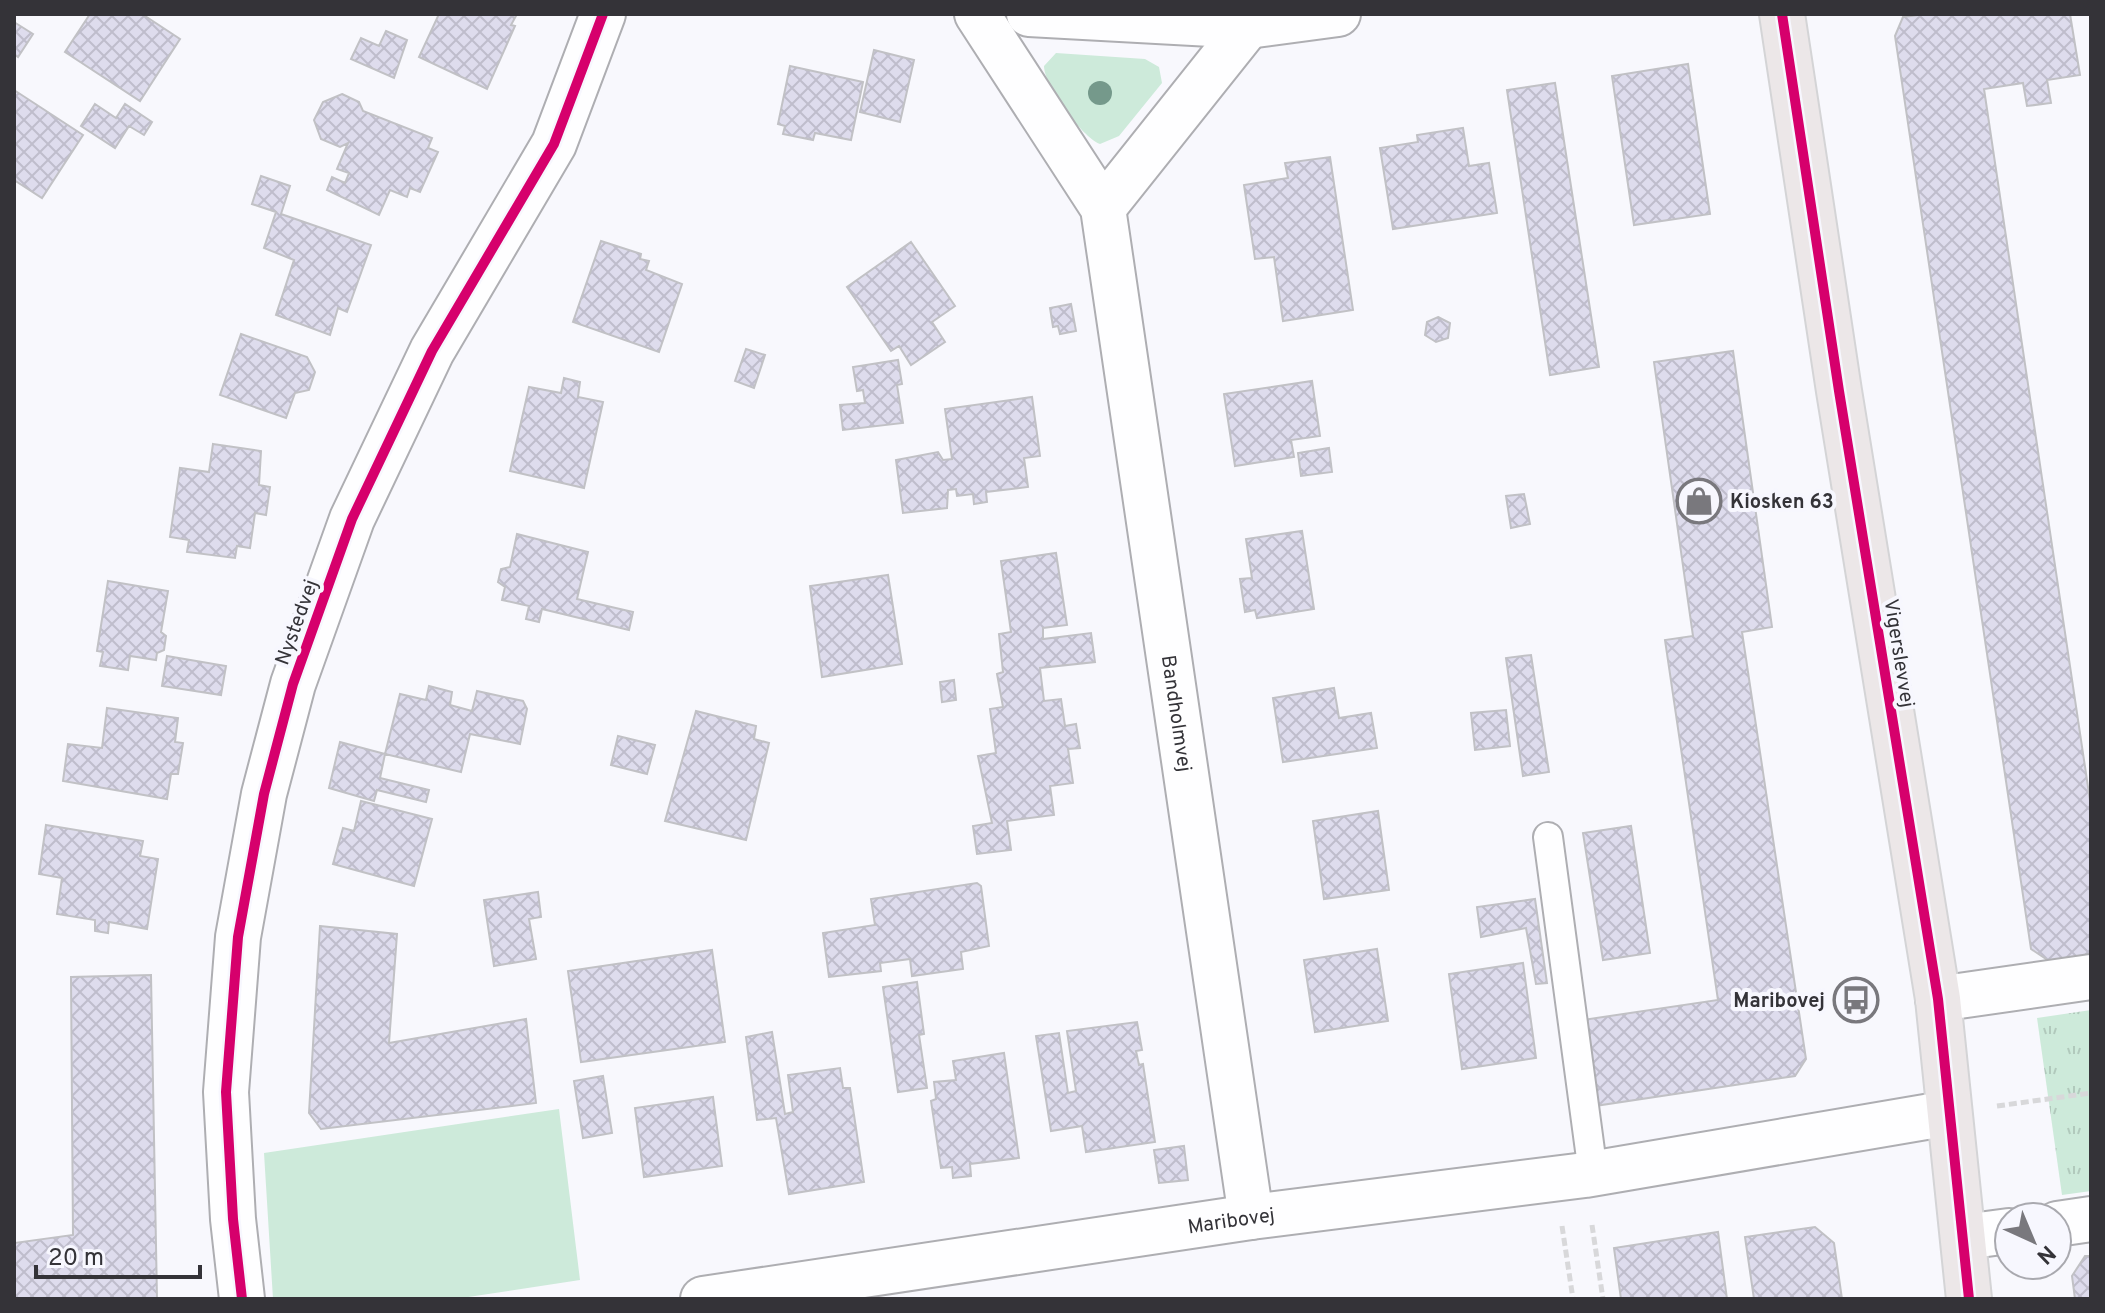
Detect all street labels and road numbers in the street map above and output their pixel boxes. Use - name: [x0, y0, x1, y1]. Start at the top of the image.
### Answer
- street label: Nystedvej: [270, 576, 325, 669]
- street label: Vigerslevvej: [1877, 597, 1919, 709]
- street label: Bandholmvej: [1154, 653, 1197, 774]
- street label: Maribovej: [1186, 1203, 1276, 1241]

